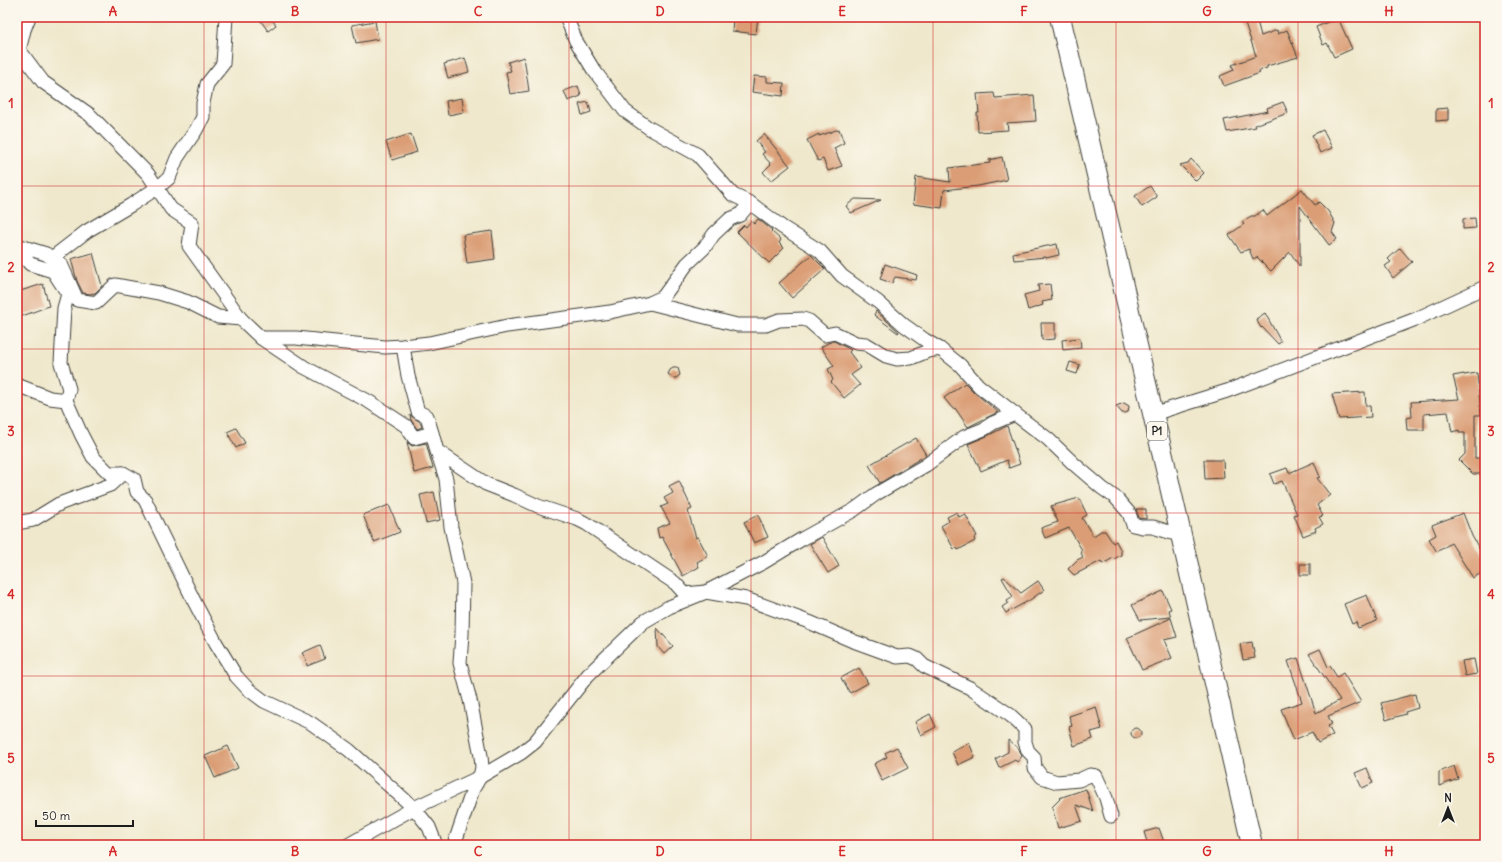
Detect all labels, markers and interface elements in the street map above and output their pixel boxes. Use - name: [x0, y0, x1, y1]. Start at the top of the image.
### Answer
- text: A: [109, 3, 118, 20]
- text: B: [291, 3, 300, 20]
- text: C: [474, 3, 483, 20]
- text: D: [655, 3, 665, 20]
- text: E: [838, 3, 846, 20]
- text: F: [1020, 3, 1028, 20]
- text: G: [1202, 3, 1212, 20]
- text: H: [1384, 3, 1394, 20]
- text: 1: [8, 95, 14, 112]
- text: 1: [1488, 95, 1494, 112]
- text: 2: [7, 259, 15, 276]
- text: 2: [1487, 259, 1495, 276]
- road number: P1: [1147, 422, 1167, 440]
- text: 3: [7, 423, 15, 440]
- text: 3: [1487, 423, 1495, 440]
- text: 4: [7, 586, 15, 603]
- text: 4: [1487, 586, 1495, 603]
- text: 5: [7, 750, 15, 767]
- text: 5: [1487, 750, 1495, 767]
- north arrow: [1428, 788, 1468, 828]
- text: N: [1444, 791, 1452, 805]
- scale bar: [36, 802, 133, 828]
- text: 50 m: [42, 808, 71, 823]
- text: A: [109, 843, 118, 860]
- text: B: [291, 843, 300, 860]
- text: C: [474, 843, 483, 860]
- text: D: [655, 843, 665, 860]
- text: E: [838, 843, 846, 860]
- text: F: [1020, 843, 1028, 860]
- text: G: [1202, 843, 1212, 860]
- text: H: [1384, 843, 1394, 860]

